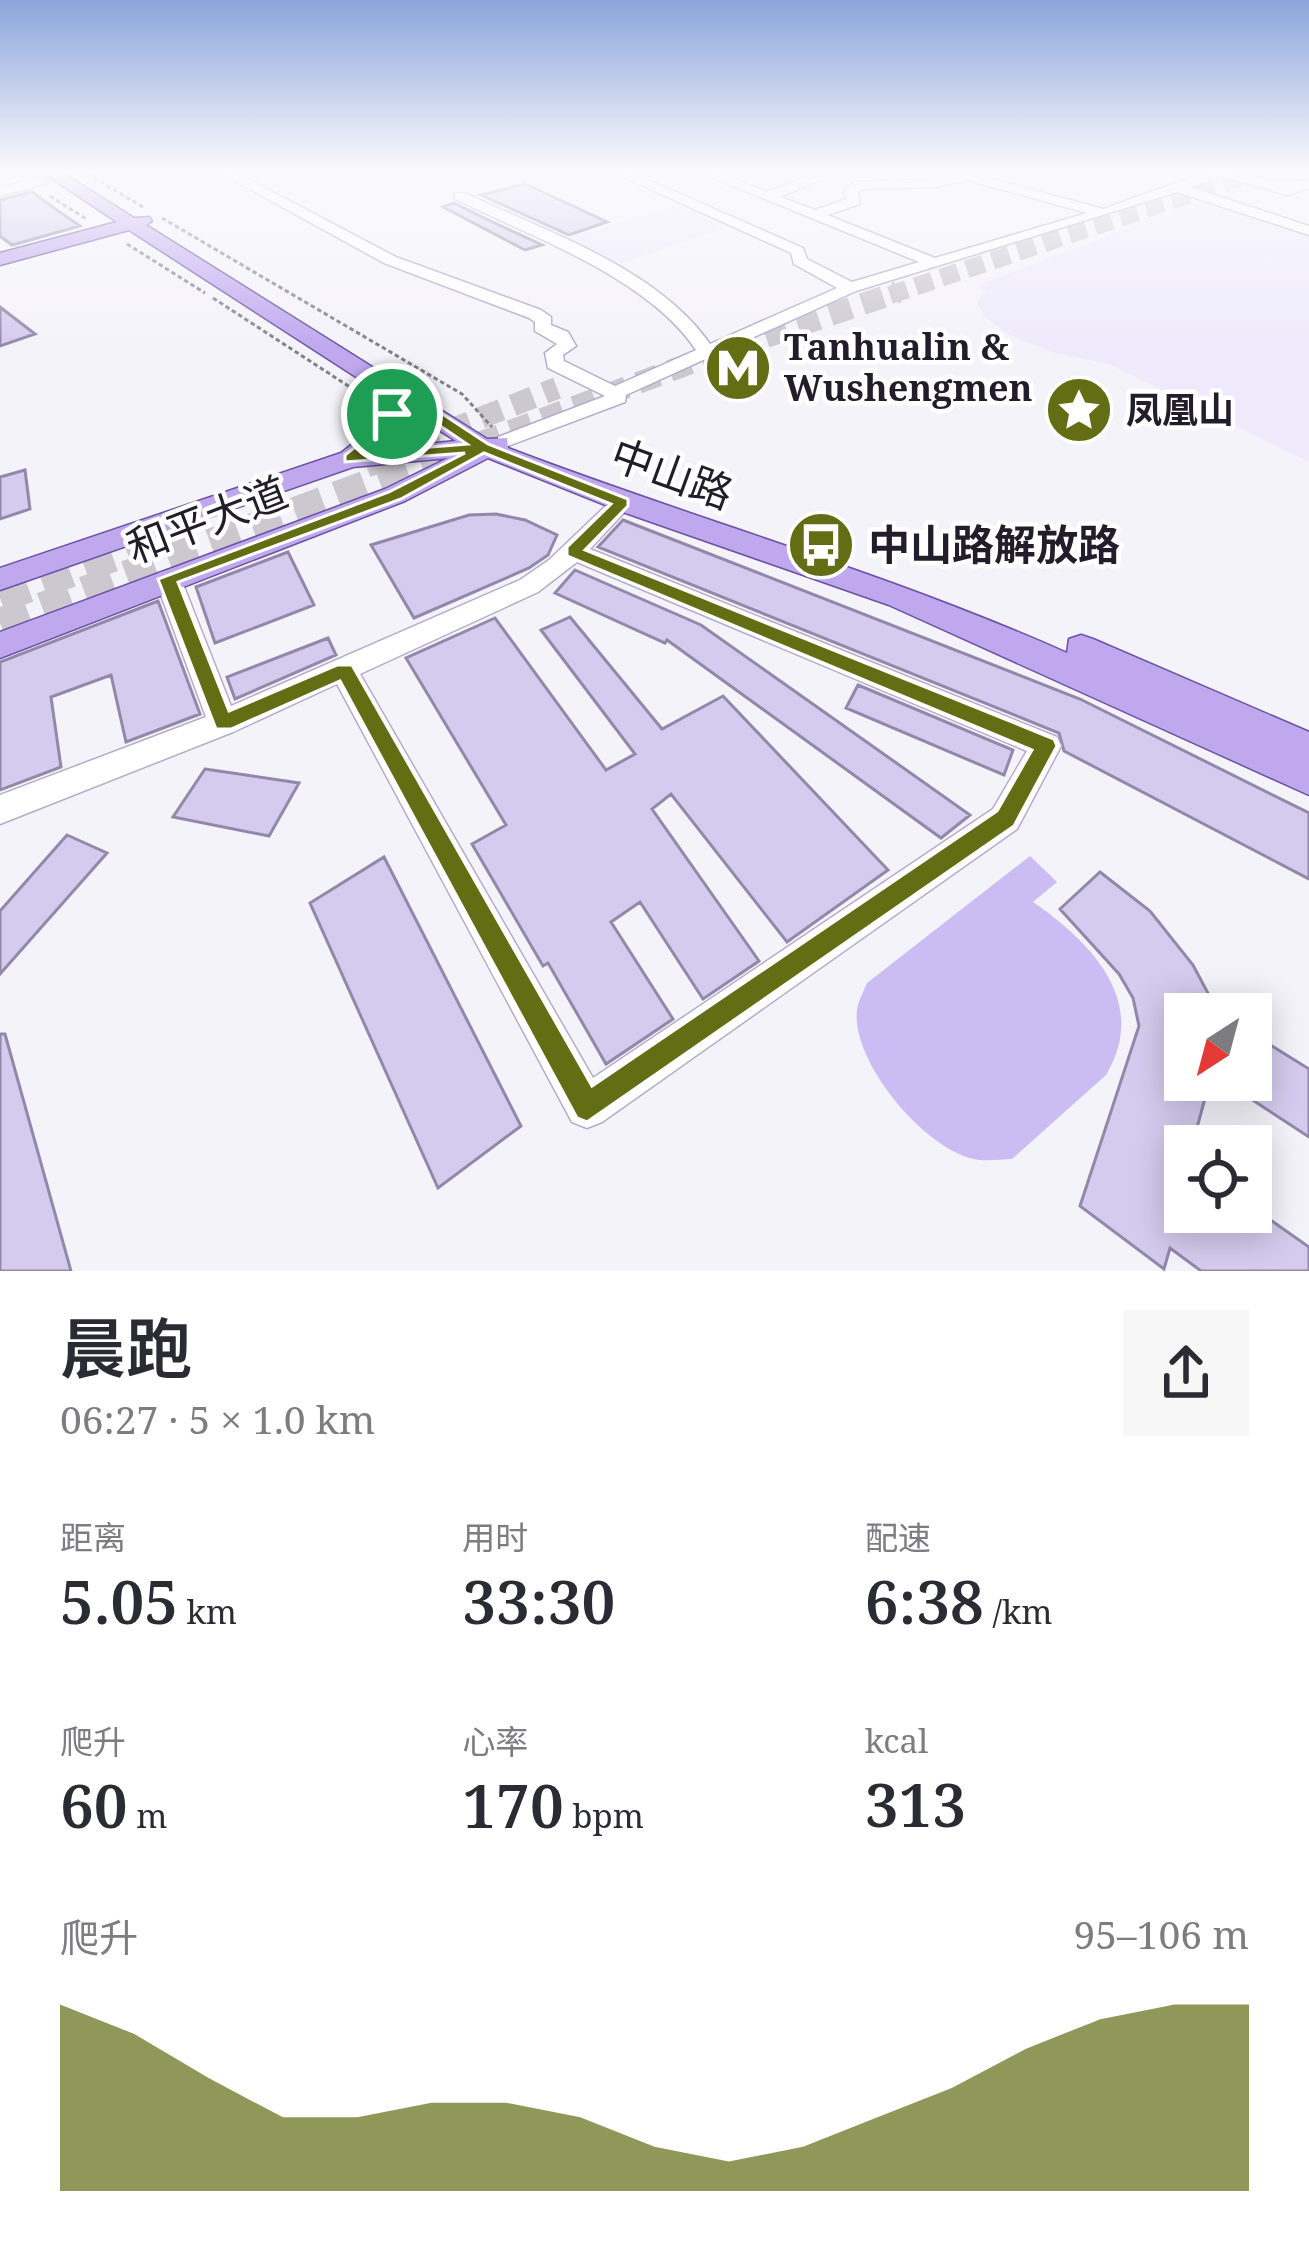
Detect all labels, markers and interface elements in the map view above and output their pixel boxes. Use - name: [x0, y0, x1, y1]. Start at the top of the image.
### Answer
- place label: Tanhualin & Wushengmen: [784, 322, 1033, 412]
- metro station icon: Tanhualin & Wushengmen: [703, 333, 773, 403]
- pin: [341, 363, 443, 465]
- place icon: 凤凰山: [1044, 375, 1114, 445]
- icon: arrive: [359, 381, 425, 447]
- place label: 凤凰山: [1126, 385, 1234, 434]
- street label: 中山路: [604, 424, 741, 521]
- street label: 和平大道: [118, 462, 295, 575]
- bus stop icon: 中山路解放路: [786, 510, 856, 580]
- place label: 中山路解放路: [868, 515, 1120, 572]
- north arrow: [1164, 993, 1272, 1101]
- map controls: [1164, 993, 1272, 1233]
- button: locate: [1164, 1125, 1272, 1233]
- text: 晨跑: [60, 1302, 192, 1392]
- button: share: [1123, 1310, 1249, 1436]
- text: 06:27 · 5 × 1.0 km: [60, 1392, 375, 1445]
- text: 距离: [60, 1515, 126, 1560]
- text: 用时: [462, 1515, 528, 1560]
- text: 配速: [865, 1515, 931, 1560]
- text: 5.05: [60, 1560, 178, 1642]
- text: 33:30: [462, 1560, 615, 1642]
- text: 6:38: [865, 1560, 984, 1642]
- text: km: [178, 1589, 237, 1634]
- text: /km: [984, 1589, 1052, 1634]
- text: kcal: [865, 1718, 928, 1763]
- text: 爬升: [60, 1719, 126, 1764]
- text: 心率: [462, 1719, 528, 1764]
- text: 313: [865, 1763, 966, 1845]
- text: 60: [60, 1764, 128, 1846]
- text: 170: [462, 1764, 564, 1846]
- text: m: [128, 1793, 167, 1838]
- text: bpm: [564, 1793, 644, 1838]
- text: 95–106 m: [1073, 1907, 1249, 1960]
- text: 爬升: [60, 1910, 138, 1963]

